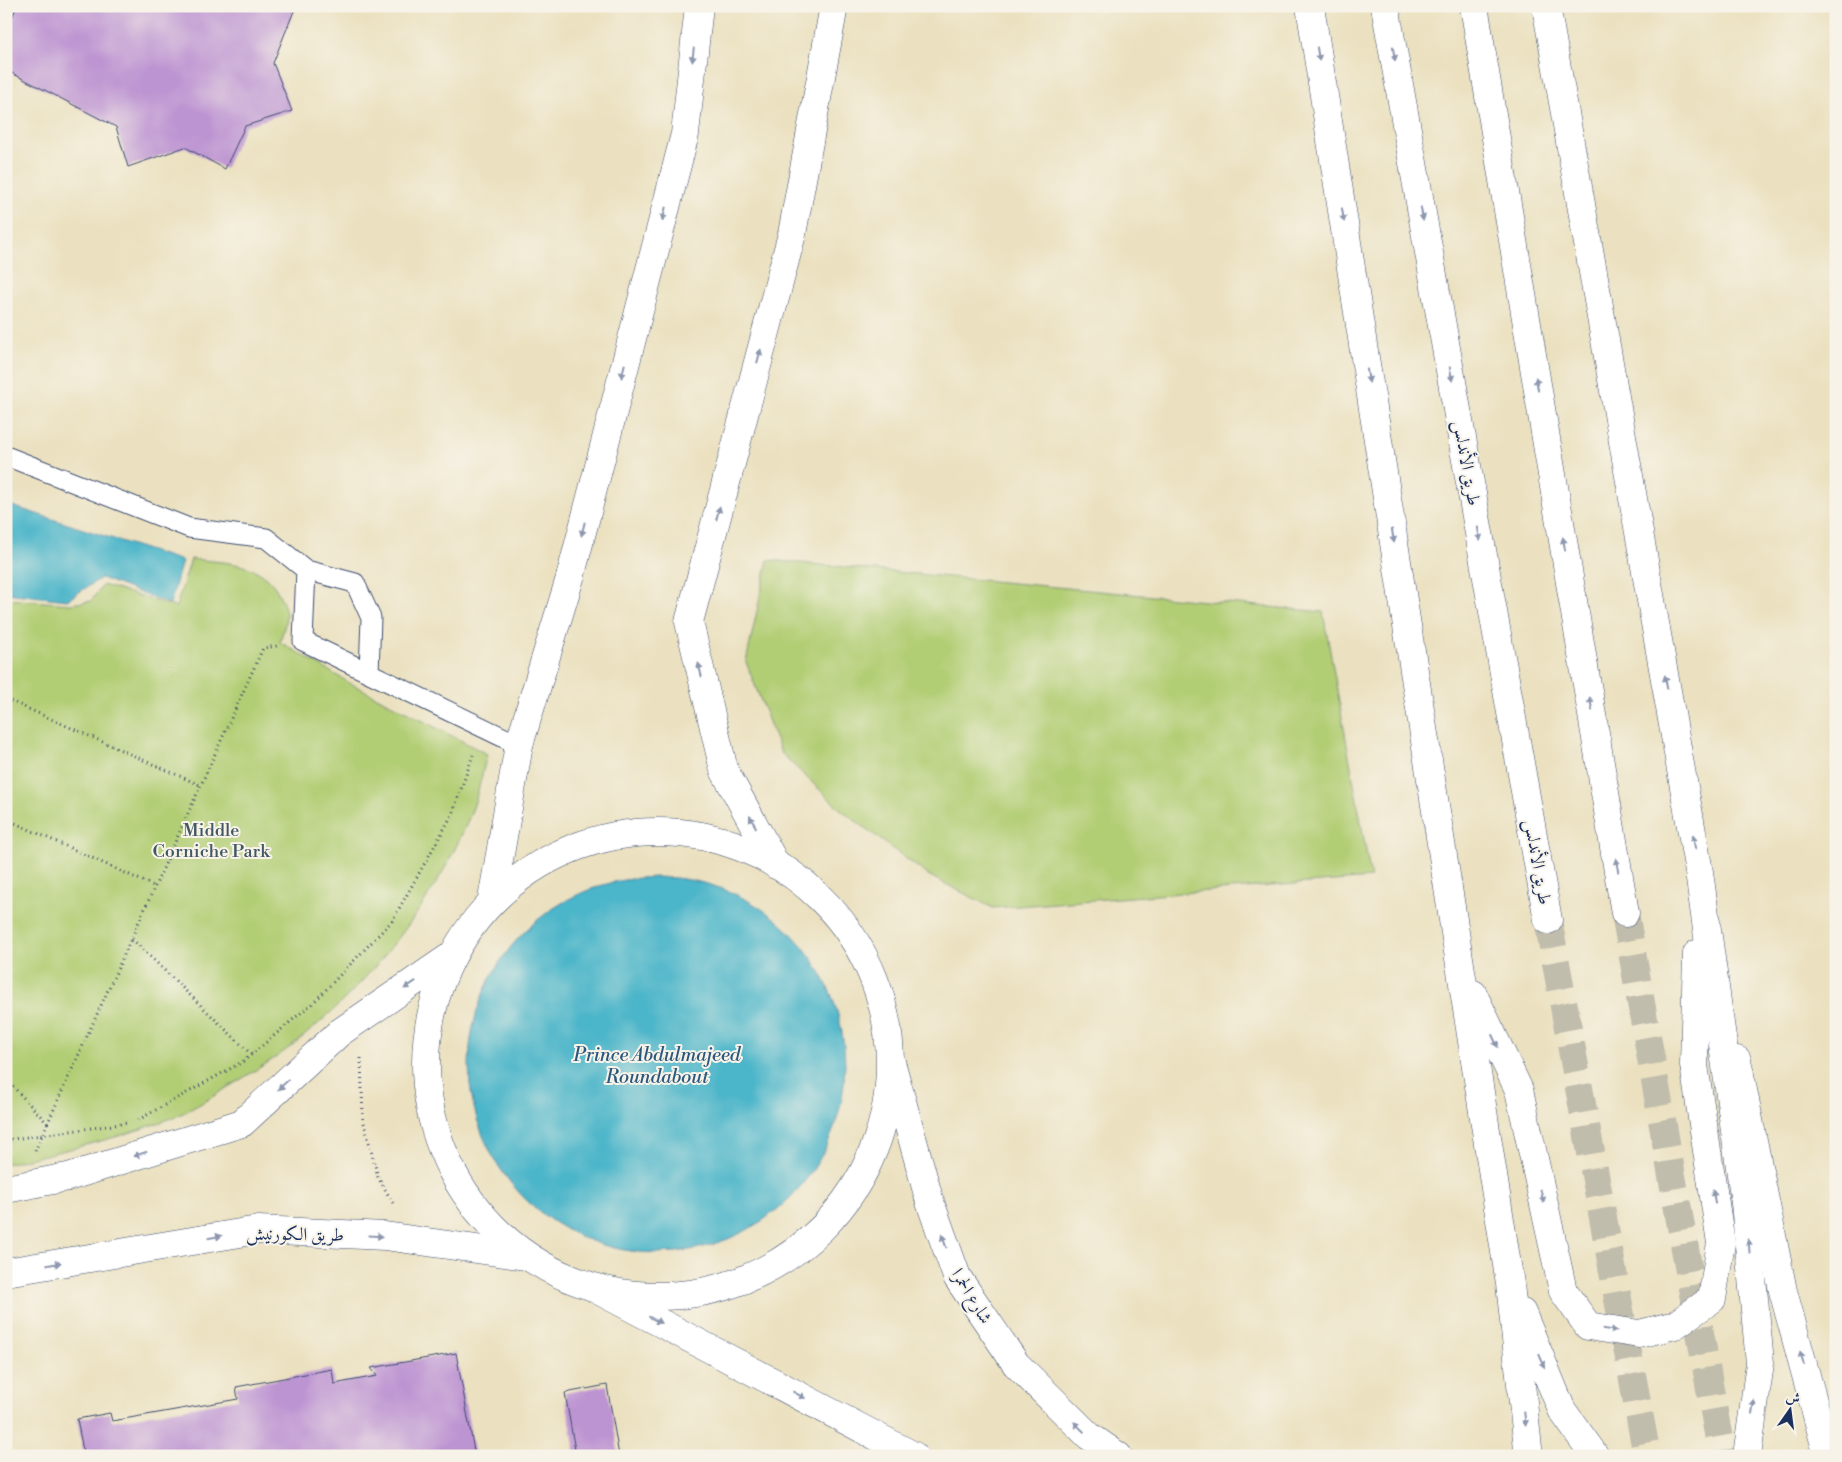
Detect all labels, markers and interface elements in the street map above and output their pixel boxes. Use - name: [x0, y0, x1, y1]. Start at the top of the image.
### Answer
- one-way arrow: [689, 47, 697, 63]
- one-way arrow: [1314, 47, 1322, 63]
- one-way arrow: [1390, 47, 1398, 63]
- one-way arrow: [660, 207, 668, 222]
- one-way arrow: [1339, 207, 1347, 223]
- one-way arrow: [1419, 207, 1427, 223]
- one-way arrow: [756, 348, 764, 363]
- one-way arrow: [619, 364, 627, 379]
- one-way arrow: [1447, 367, 1455, 383]
- one-way arrow: [1364, 368, 1372, 384]
- one-way arrow: [1532, 375, 1540, 391]
- street label: طريق الأندلس: [1448, 418, 1487, 508]
- one-way arrow: [714, 505, 722, 520]
- one-way arrow: [578, 521, 586, 536]
- one-way arrow: [1476, 527, 1484, 543]
- one-way arrow: [1389, 528, 1397, 544]
- one-way arrow: [1559, 536, 1567, 552]
- one-way arrow: [696, 663, 704, 678]
- one-way arrow: [1661, 674, 1669, 690]
- one-way arrow: [1586, 696, 1594, 712]
- one-way arrow: [749, 815, 757, 830]
- street label: طريق الأندلس: [1519, 817, 1558, 907]
- park label: Middle Corniche Park: [152, 819, 271, 863]
- one-way arrow: [1689, 834, 1697, 850]
- one-way arrow: [1613, 856, 1621, 872]
- one-way arrow: [403, 980, 417, 989]
- one-way arrow: [1492, 1034, 1500, 1048]
- water label: Prince Abdulmajeed Roundabout: [573, 1043, 742, 1089]
- one-way arrow: [277, 1079, 289, 1091]
- one-way arrow: [132, 1151, 147, 1159]
- one-way arrow: [1538, 1188, 1546, 1203]
- one-way arrow: [1710, 1189, 1718, 1205]
- street label: طريق الكورنيش: [246, 1222, 344, 1247]
- one-way arrow: [368, 1232, 384, 1240]
- one-way arrow: [207, 1233, 223, 1241]
- one-way arrow: [940, 1234, 947, 1249]
- one-way arrow: [1745, 1238, 1753, 1254]
- one-way arrow: [47, 1260, 63, 1268]
- street label: شارع الحمرا: [944, 1264, 997, 1330]
- one-way arrow: [648, 1316, 662, 1324]
- one-way arrow: [1602, 1326, 1618, 1334]
- one-way arrow: [1797, 1350, 1805, 1365]
- one-way arrow: [1539, 1354, 1547, 1368]
- north arrow: [1764, 1384, 1814, 1434]
- text: ش: [1784, 1388, 1802, 1409]
- one-way arrow: [792, 1391, 806, 1399]
- one-way arrow: [1750, 1399, 1758, 1415]
- one-way arrow: [1521, 1412, 1529, 1428]
- one-way arrow: [1074, 1421, 1086, 1433]

